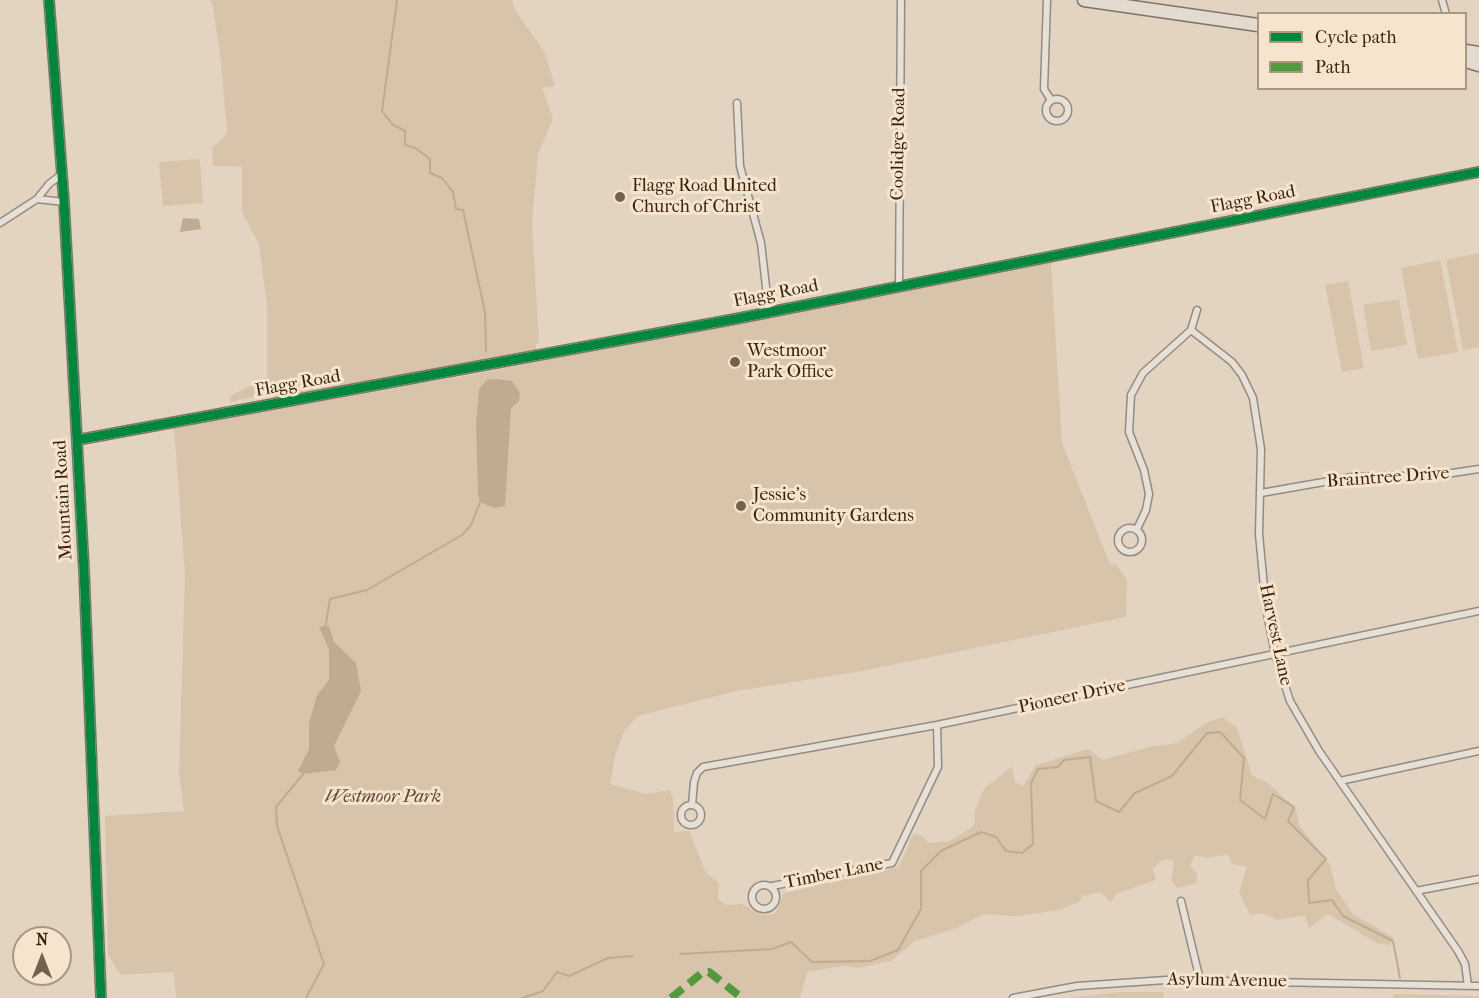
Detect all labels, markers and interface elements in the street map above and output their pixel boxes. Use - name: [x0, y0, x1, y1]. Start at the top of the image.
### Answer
- legend: [1257, 12, 1467, 90]
- text: Cycle path: [1315, 27, 1396, 48]
- text: Path: [1315, 57, 1351, 78]
- street label: Coolidge Road: [887, 87, 911, 201]
- place label: Flagg Road United Church of Christ: [632, 176, 777, 219]
- street label: Flagg Road: [1209, 181, 1297, 219]
- marker: Flagg Road United Church of Christ: [613, 190, 627, 204]
- street label: Flagg Road: [732, 275, 820, 313]
- place label: Westmoor Park Office: [747, 341, 833, 384]
- marker: Westmoor Park Office: [728, 355, 742, 369]
- street label: Flagg Road: [254, 366, 342, 402]
- street label: Mountain Road: [50, 439, 78, 561]
- street label: Braintree Drive: [1326, 463, 1450, 493]
- place label: Jessie's Community Gardens: [753, 485, 914, 528]
- marker: Jessie's Community Gardens: [734, 499, 748, 513]
- street label: Harvest Lane: [1254, 582, 1296, 688]
- street label: Pioneer Drive: [1017, 675, 1127, 719]
- park label: Westmoor Park: [325, 787, 441, 809]
- street label: Timber Lane: [783, 854, 885, 894]
- north arrow: [12, 926, 72, 986]
- text: N: [36, 930, 48, 949]
- street label: Asylum Avenue: [1167, 969, 1287, 993]

